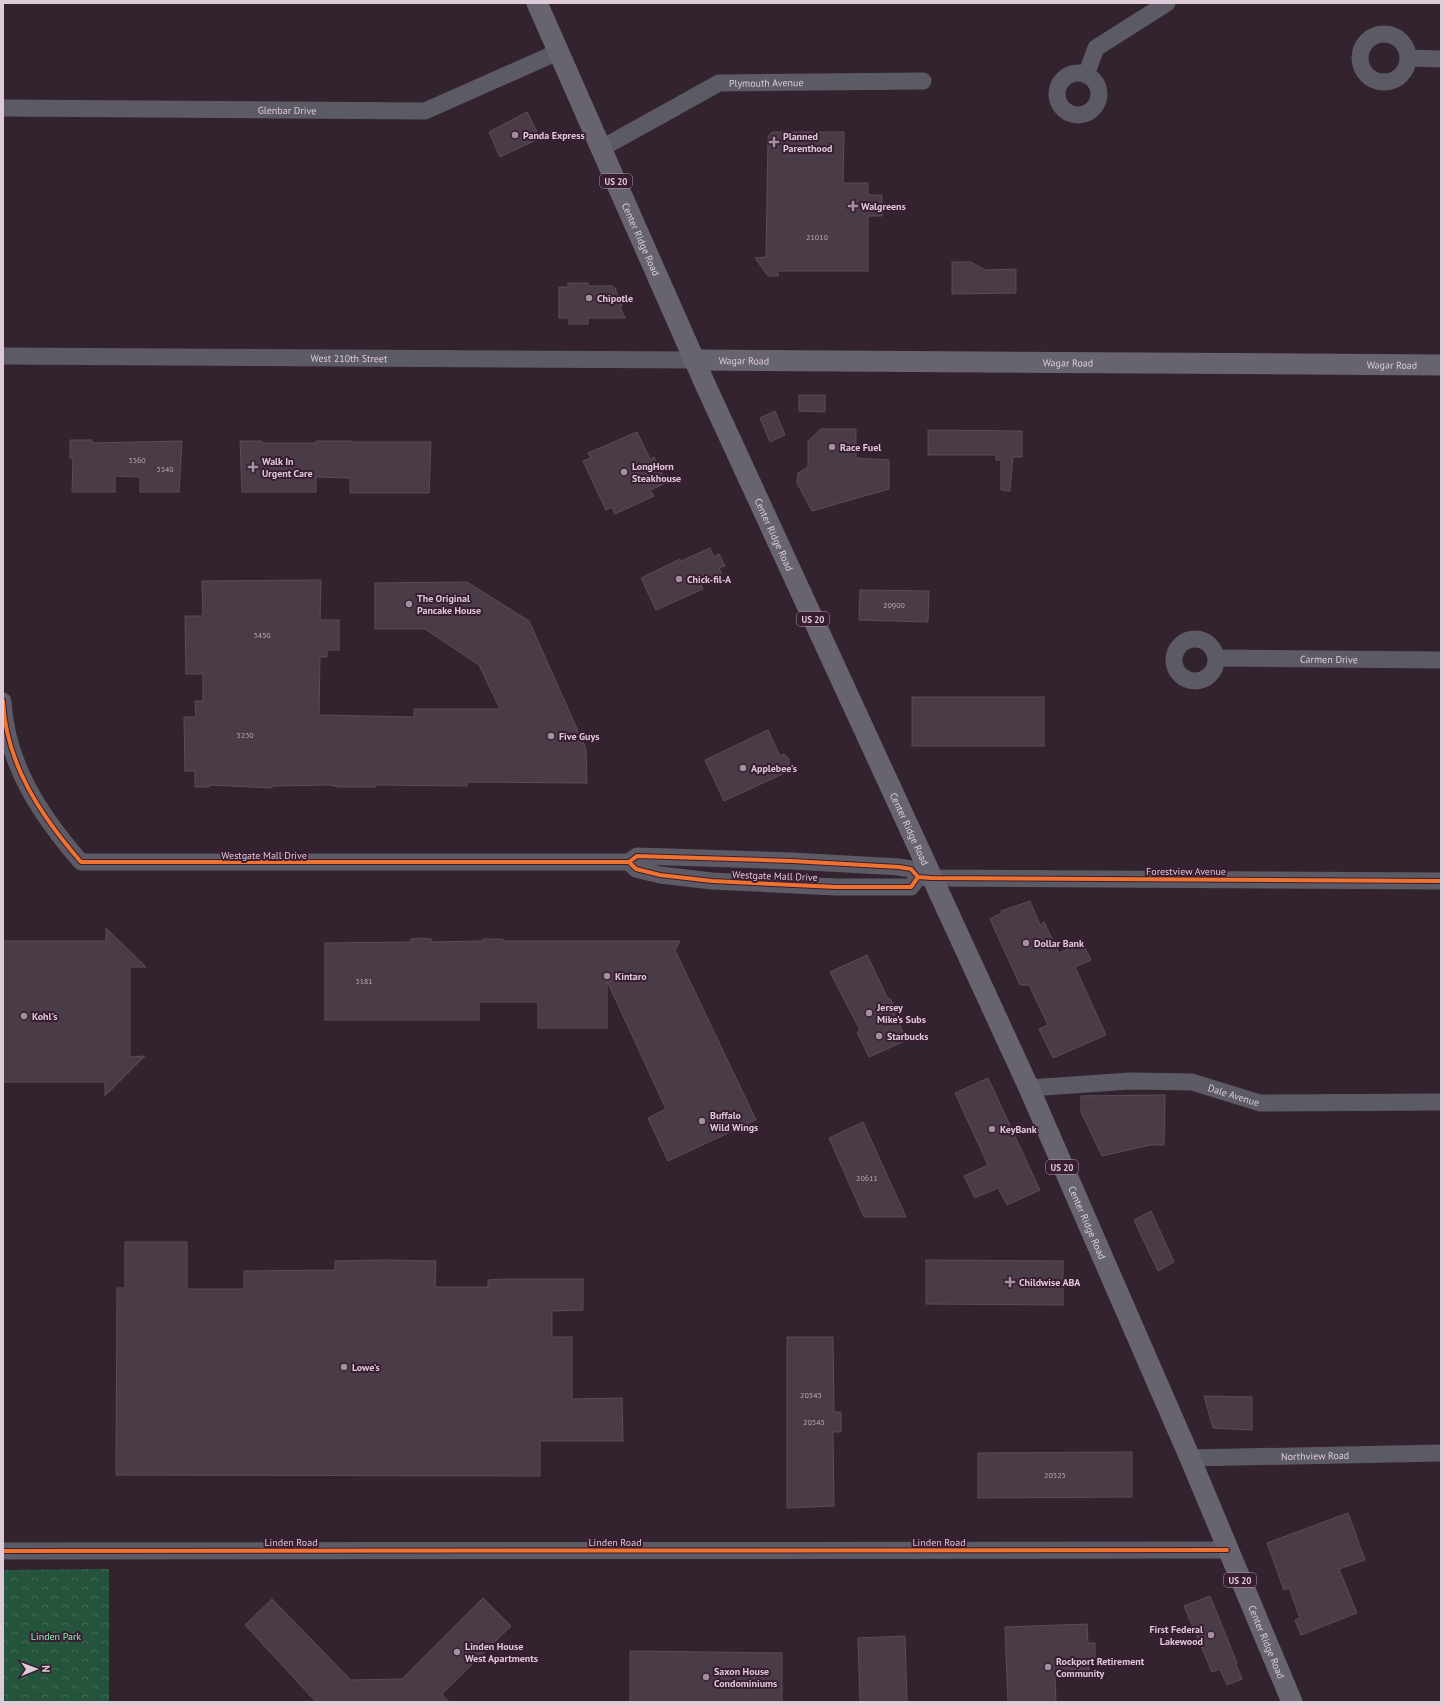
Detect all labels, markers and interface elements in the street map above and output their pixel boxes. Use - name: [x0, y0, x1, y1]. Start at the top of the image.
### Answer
- street label: Plymouth Avenue: [729, 76, 804, 89]
- street label: Glenbar Drive: [258, 103, 316, 117]
- place label: Panda Express: [523, 129, 585, 142]
- marker: Panda Express: [510, 130, 520, 140]
- place label: Planned Parenthood: [783, 130, 833, 155]
- marker: Planned Parenthood: [768, 136, 780, 148]
- road number: US 20: [600, 174, 632, 188]
- street label: Center Ridge Road: [619, 200, 663, 278]
- place label: Walgreens: [861, 200, 906, 213]
- marker: Walgreens: [848, 201, 858, 211]
- house number: 21010: [806, 232, 829, 242]
- place label: Chipotle: [597, 292, 633, 305]
- marker: Chipotle: [584, 293, 594, 303]
- street label: West 210th Street: [311, 351, 388, 365]
- street label: Wagar Road: [719, 354, 769, 367]
- street label: Wagar Road: [1043, 356, 1093, 369]
- street label: Wagar Road: [1367, 358, 1417, 371]
- place label: Race Fuel: [840, 441, 881, 454]
- marker: Race Fuel: [827, 442, 837, 452]
- house number: 3560: [128, 455, 146, 465]
- place label: Walk In Urgent Care: [262, 455, 313, 480]
- place label: LongHorn Steakhouse: [632, 460, 681, 485]
- marker: Walk In Urgent Care: [247, 461, 259, 473]
- house number: 3540: [156, 464, 174, 474]
- marker: LongHorn Steakhouse: [619, 467, 629, 477]
- street label: Center Ridge Road: [752, 496, 797, 573]
- place label: Chick-fil-A: [687, 573, 732, 586]
- marker: Chick-fil-A: [674, 574, 684, 584]
- place label: The Original Pancake House: [417, 592, 481, 617]
- marker: The Original Pancake House: [404, 599, 414, 609]
- house number: 20900: [883, 600, 906, 610]
- road number: US 20: [797, 612, 829, 626]
- house number: 3450: [253, 630, 271, 640]
- street label: Carmen Drive: [1300, 652, 1358, 666]
- house number: 3230: [236, 730, 254, 740]
- place label: Five Guys: [559, 730, 599, 743]
- marker: Five Guys: [546, 731, 556, 741]
- place label: Applebee's: [751, 762, 797, 775]
- marker: Applebee's: [738, 763, 748, 773]
- street label: Center Ridge Road: [887, 790, 932, 867]
- street label: Westgate Mall Drive: [221, 849, 307, 862]
- street label: Forestview Avenue: [1146, 865, 1226, 878]
- street label: Westgate Mall Drive: [732, 868, 818, 884]
- place label: Dollar Bank: [1034, 937, 1084, 950]
- marker: Dollar Bank: [1021, 938, 1031, 948]
- place label: Kintaro: [615, 970, 647, 983]
- marker: Kintaro: [602, 971, 612, 981]
- house number: 3181: [355, 976, 373, 986]
- place label: Jersey Mike's Subs: [876, 1001, 926, 1026]
- marker: Jersey Mike's Subs: [864, 1008, 874, 1018]
- place label: Kohl's: [32, 1010, 58, 1023]
- marker: Kohl's: [19, 1011, 29, 1021]
- place label: Starbucks: [887, 1030, 928, 1043]
- marker: Starbucks: [874, 1031, 884, 1041]
- street label: Dale Avenue: [1206, 1081, 1261, 1109]
- place label: Buffalo Wild Wings: [710, 1109, 758, 1134]
- marker: Buffalo Wild Wings: [697, 1116, 707, 1126]
- place label: KeyBank: [1000, 1123, 1037, 1136]
- marker: KeyBank: [987, 1124, 997, 1134]
- road number: US 20: [1046, 1160, 1078, 1174]
- house number: 20611: [856, 1173, 878, 1183]
- street label: Center Ridge Road: [1066, 1184, 1109, 1261]
- marker: Childwise ABA: [1004, 1276, 1016, 1288]
- place label: Childwise ABA: [1019, 1276, 1081, 1289]
- place label: Lowe's: [352, 1361, 380, 1374]
- marker: Lowe's: [339, 1362, 349, 1372]
- house number: 20545: [800, 1390, 822, 1400]
- house number: 20545: [803, 1417, 825, 1427]
- street label: Northview Road: [1281, 1448, 1349, 1463]
- house number: 20525: [1044, 1470, 1066, 1480]
- street label: Linden Road: [264, 1536, 318, 1549]
- street label: Linden Road: [588, 1536, 642, 1549]
- street label: Linden Road: [912, 1536, 966, 1549]
- road number: US 20: [1224, 1573, 1256, 1587]
- street label: Center Ridge Road: [1246, 1603, 1288, 1681]
- place label: First Federal Lakewood: [1149, 1623, 1203, 1648]
- park label: Linden Park: [31, 1630, 81, 1643]
- marker: First Federal Lakewood: [1206, 1630, 1216, 1640]
- place label: Linden House West Apartments: [465, 1640, 538, 1665]
- marker: Linden House West Apartments: [452, 1647, 462, 1657]
- north arrow: [16, 1649, 56, 1689]
- place label: Rockport Retirement Community: [1056, 1655, 1145, 1680]
- marker: Rockport Retirement Community: [1043, 1662, 1053, 1672]
- text: N: [39, 1665, 53, 1673]
- place label: Saxon House Condominiums: [714, 1665, 777, 1690]
- marker: Saxon House Condominiums: [701, 1672, 711, 1682]

